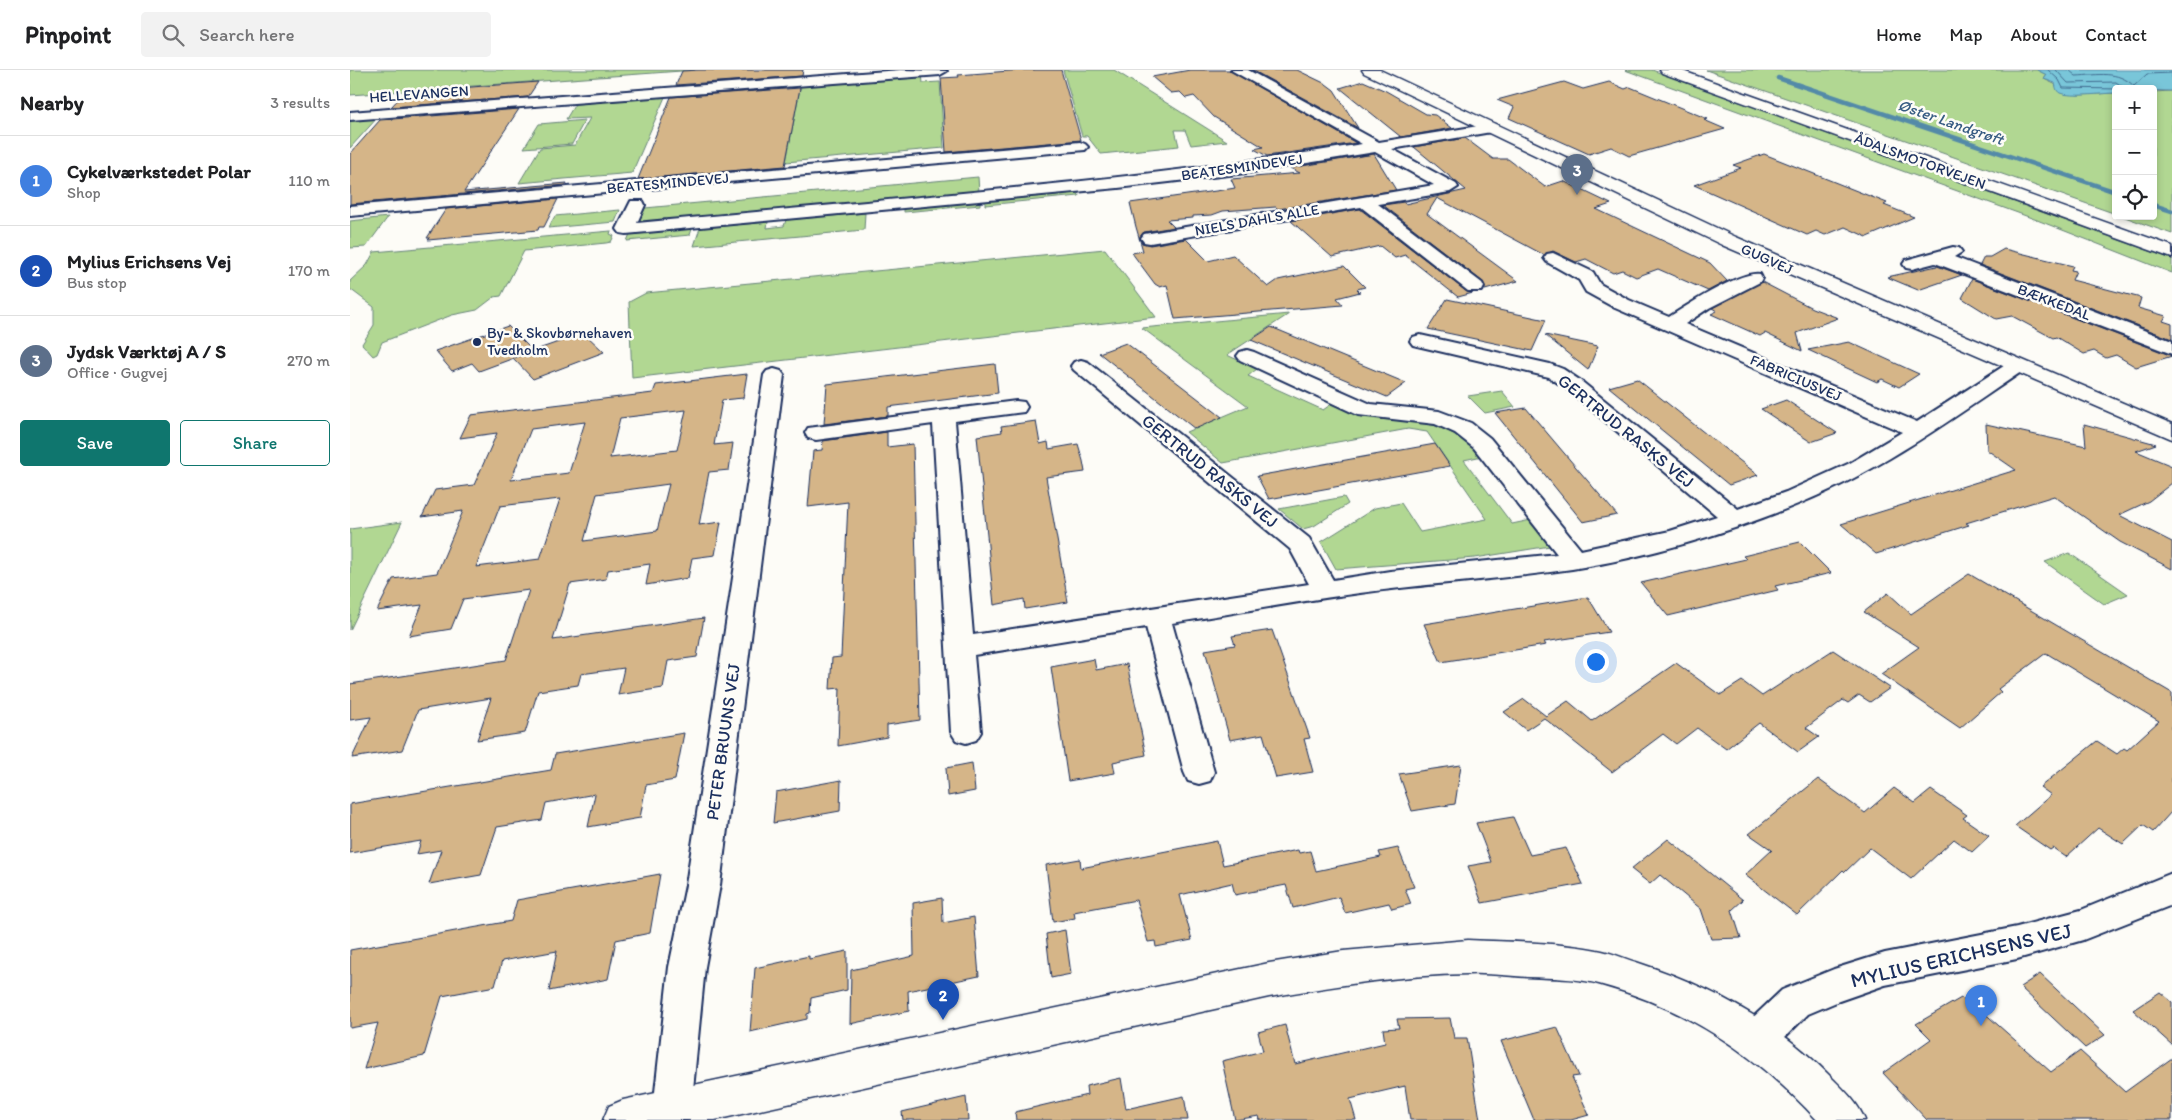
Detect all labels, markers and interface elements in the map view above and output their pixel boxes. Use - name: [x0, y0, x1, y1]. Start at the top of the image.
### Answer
- search box: [141, 12, 491, 57]
- text: Pinpoint: [25, 20, 111, 49]
- icon: search: [159, 21, 187, 49]
- text: Search here: [199, 23, 294, 46]
- text: Home: [1876, 24, 1922, 46]
- text: Map: [1950, 24, 1983, 46]
- text: About: [2011, 24, 2057, 46]
- text: Contact: [2085, 24, 2147, 46]
- street label: HELLEVANGEN: [369, 82, 469, 106]
- map controls: [2112, 85, 2157, 220]
- button: +: [2112, 85, 2157, 130]
- text: Nearby: [20, 90, 84, 115]
- text: 3 results: [270, 93, 330, 112]
- water label: Øster Landgrøft: [1896, 95, 2007, 149]
- street label: ÅDALSMOTORVEJEN: [1852, 129, 1988, 193]
- button: −: [2112, 130, 2157, 175]
- street label: BEATESMINDEVEJ: [1180, 150, 1304, 184]
- pin: 3: [1561, 154, 1593, 195]
- text: Cykelværkstedet Polar: [67, 160, 251, 183]
- street label: BEATESMINDEVEJ: [606, 169, 730, 197]
- text: 1: [32, 171, 40, 190]
- text: 110 m: [288, 171, 330, 190]
- button: locate: [2112, 175, 2157, 220]
- text: Shop: [67, 183, 101, 202]
- street label: NIELS DAHLS ALLE: [1193, 200, 1321, 240]
- street label: GUGVEJ: [1738, 240, 1796, 278]
- text: Mylius Erichsens Vej: [67, 250, 231, 273]
- text: 2: [32, 261, 40, 280]
- text: 170 m: [288, 261, 330, 280]
- text: Bus stop: [67, 273, 127, 292]
- street label: BÆKKEDAL: [2015, 280, 2093, 324]
- place label: By- & Skovbørnehaven Tvedholm: [487, 324, 633, 359]
- marker: By- & Skovbørnehaven Tvedholm: [471, 336, 483, 348]
- text: Jydsk Værktøj A / S: [67, 340, 226, 363]
- text: 3: [32, 351, 40, 370]
- text: 270 m: [287, 351, 330, 370]
- street label: FABRICIUSVEJ: [1748, 351, 1844, 405]
- text: Office · Gugvej: [67, 363, 168, 382]
- street label: GERTRUD RASKS VEJ: [1553, 369, 1699, 493]
- street label: GERTRUD RASKS VEJ: [1137, 409, 1283, 533]
- button: Save: [20, 420, 170, 466]
- button: Share: [180, 420, 330, 466]
- your location: [1583, 649, 1609, 675]
- street label: PETER BRUUNS VEJ: [701, 662, 745, 822]
- street label: MYLIUS ERICHSENS VEJ: [1848, 917, 2074, 993]
- pin: 2: [927, 979, 959, 1020]
- pin: 1: [1965, 985, 1997, 1026]

